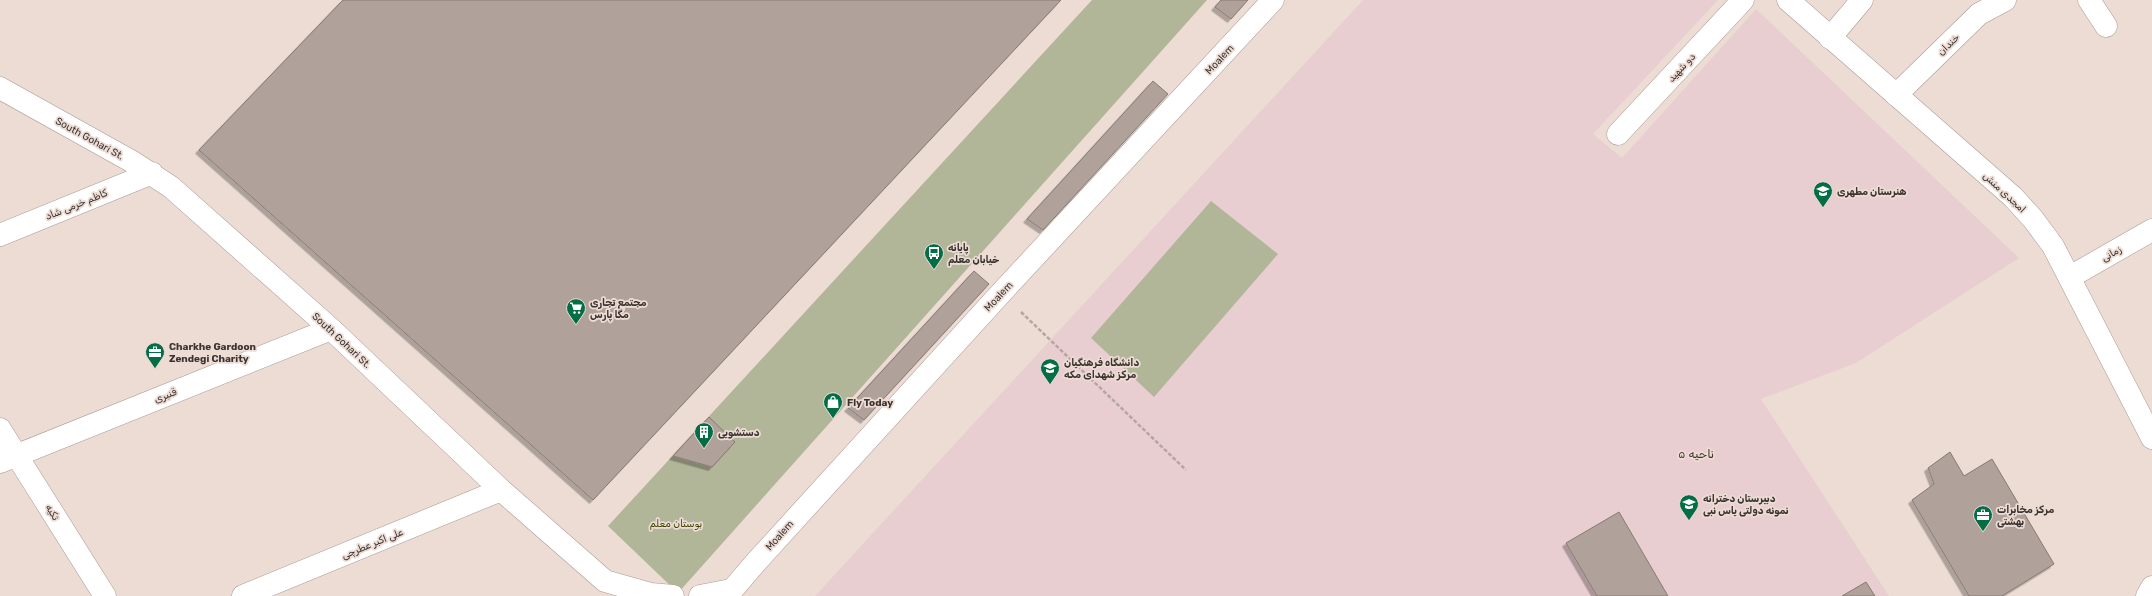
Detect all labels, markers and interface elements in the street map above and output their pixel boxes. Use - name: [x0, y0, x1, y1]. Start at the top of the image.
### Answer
- street label: خندان: [1935, 31, 1962, 58]
- street label: Moalem: [1203, 42, 1237, 77]
- street label: دو شهید: [1665, 50, 1698, 85]
- street label: South Gohari St.: [53, 115, 126, 163]
- street label: امجدی منش: [1981, 170, 2028, 215]
- school or university icon: هنرستان مطهری: [1812, 180, 1834, 208]
- place label: هنرستان مطهری: [1837, 186, 1907, 198]
- street label: کاظم خرمی شاد: [44, 187, 110, 223]
- bus stop icon: پایانه خیابان معلم: [923, 242, 945, 270]
- place label: پایانه خیابان معلم: [948, 242, 999, 266]
- street label: زمانی: [2099, 243, 2124, 264]
- street label: Moalem: [982, 279, 1016, 314]
- supermarket icon: مجتمع تجاری مگا پارس: [565, 297, 587, 325]
- place label: مجتمع تجاری مگا پارس: [590, 297, 647, 322]
- street label: South Gohari St.: [309, 310, 373, 371]
- office icon: Charkhe Gardoon Zendegi Charity: [144, 341, 166, 369]
- place label: Charkhe Gardoon Zendegi Charity: [169, 341, 256, 365]
- school or university icon: دانشگاه فرهنگیان مرکز شهدای مکه: [1039, 357, 1061, 385]
- place label: دانشگاه فرهنگیان مرکز شهدای مکه: [1064, 357, 1139, 381]
- street label: قنبری: [152, 386, 179, 406]
- shop icon: Fly Today: [822, 391, 844, 419]
- place label: Fly Today: [847, 397, 893, 409]
- building icon: دستشویی: [693, 421, 715, 449]
- place label: دستشویی: [718, 427, 760, 439]
- district label: ناحیه ۵: [1678, 447, 1714, 461]
- school or university icon: دبیرستان دخترانه نمونه دولتی یاس نبی: [1678, 493, 1700, 521]
- place label: دبیرستان دخترانه نمونه دولتی یاس نبی: [1703, 493, 1789, 517]
- street label: تکیه: [43, 502, 62, 523]
- office icon: مرکز مخابرات بهشتی: [1972, 504, 1994, 532]
- place label: مرکز مخابرات بهشتی: [1997, 504, 2054, 528]
- park label: بوستان معلم: [650, 518, 702, 530]
- street label: Moalem: [763, 518, 796, 553]
- street label: علی اکبر عطرچی: [340, 526, 405, 562]

